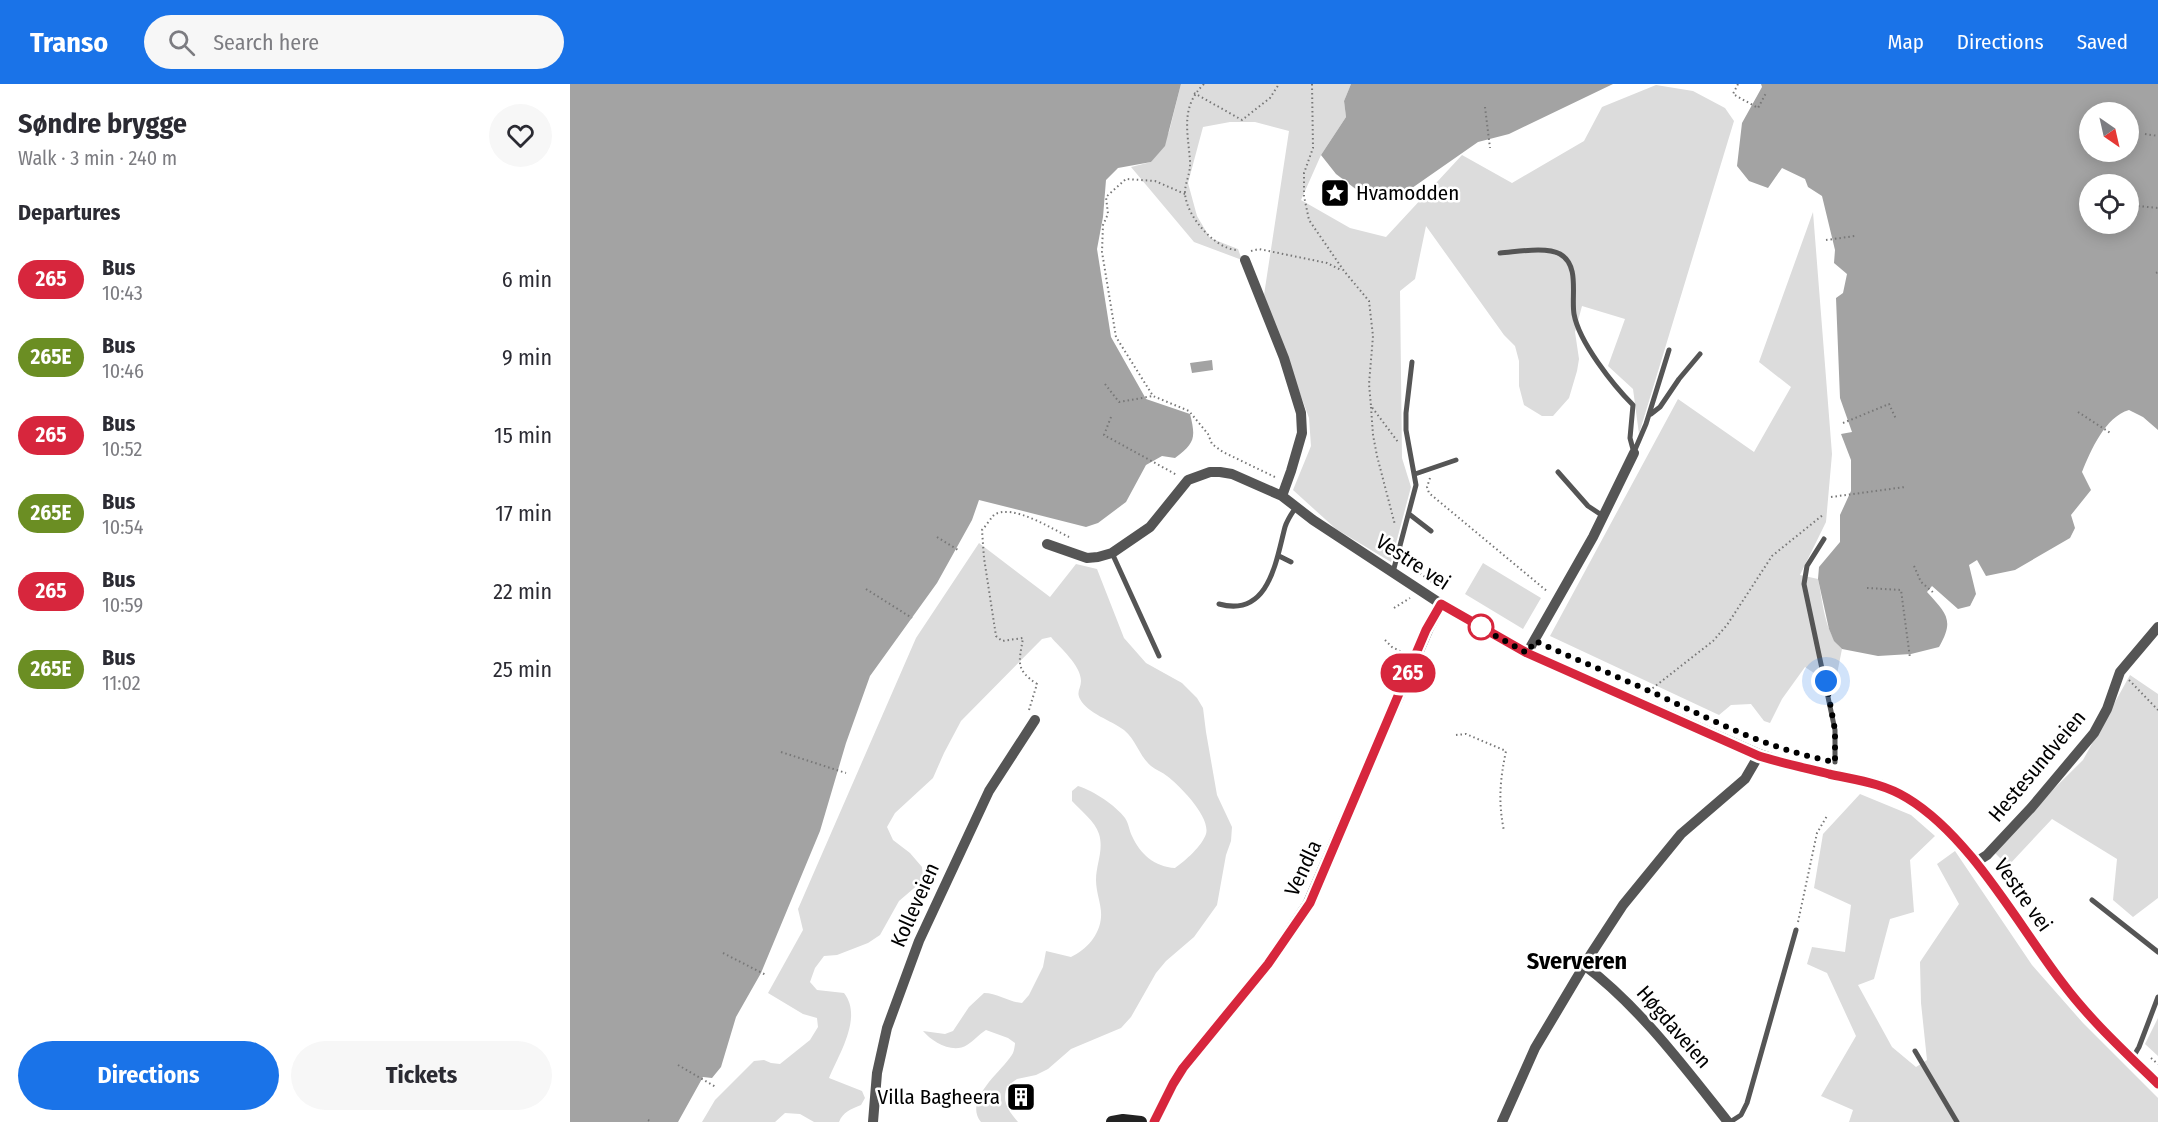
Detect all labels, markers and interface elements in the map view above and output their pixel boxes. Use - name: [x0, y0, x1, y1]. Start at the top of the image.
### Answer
- search box: [144, 15, 564, 69]
- text: Transo: [30, 26, 108, 59]
- icon: search: [165, 26, 198, 59]
- text: Search here: [213, 29, 319, 56]
- text: Map: [1887, 29, 1924, 55]
- text: Directions: [1957, 29, 2044, 55]
- text: Saved: [2077, 29, 2128, 55]
- north arrow: [2079, 102, 2139, 162]
- map controls: [2079, 102, 2139, 234]
- button: heart: [489, 104, 552, 167]
- text: Søndre brygge: [18, 107, 187, 140]
- text: Walk · 3 min · 240 m: [18, 146, 177, 170]
- button: locate: [2079, 174, 2139, 234]
- place icon: Hvamodden: [1319, 177, 1351, 209]
- place label: Hvamodden: [1356, 180, 1459, 206]
- text: Departures: [18, 199, 120, 226]
- text: Bus: [102, 254, 135, 281]
- text: 265: [36, 266, 66, 292]
- text: 6 min: [502, 266, 552, 293]
- text: 10:43: [102, 281, 143, 305]
- text: Bus: [102, 332, 135, 359]
- text: 265E: [31, 344, 71, 370]
- text: 9 min: [502, 344, 552, 371]
- text: 10:46: [102, 359, 144, 383]
- text: Bus: [102, 410, 135, 437]
- text: 265: [36, 422, 66, 448]
- text: 15 min: [494, 422, 552, 449]
- text: 10:52: [102, 437, 142, 461]
- text: Bus: [102, 488, 135, 515]
- text: 265E: [31, 500, 71, 526]
- text: 17 min: [495, 500, 552, 527]
- text: 10:54: [102, 515, 143, 539]
- street label: Vestre vei: [1371, 528, 1455, 596]
- text: Bus: [102, 566, 135, 593]
- text: 265: [36, 578, 66, 604]
- text: 22 min: [493, 578, 552, 605]
- text: 10:59: [102, 593, 143, 617]
- unlabelled marker: [1468, 614, 1494, 640]
- text: Bus: [102, 644, 135, 671]
- line badge: 265: [1374, 654, 1442, 692]
- text: 265E: [31, 656, 71, 682]
- text: 25 min: [493, 656, 552, 683]
- text: 265: [1393, 660, 1423, 686]
- your location: [1811, 666, 1841, 696]
- text: 11:02: [102, 671, 141, 695]
- street label: Hestesundveien: [1983, 705, 2091, 827]
- street label: Vendla: [1279, 836, 1327, 900]
- street label: Vestre vei: [1988, 853, 2058, 937]
- street label: Kolleveien: [885, 859, 945, 951]
- district label: Sververen: [1527, 947, 1627, 975]
- street label: Høgdaveien: [1631, 980, 1717, 1074]
- button: Directions: [18, 1041, 279, 1110]
- button: Tickets: [291, 1041, 552, 1110]
- building icon: Villa Bagheera: [1005, 1081, 1037, 1113]
- place label: Villa Bagheera: [878, 1084, 1000, 1110]

